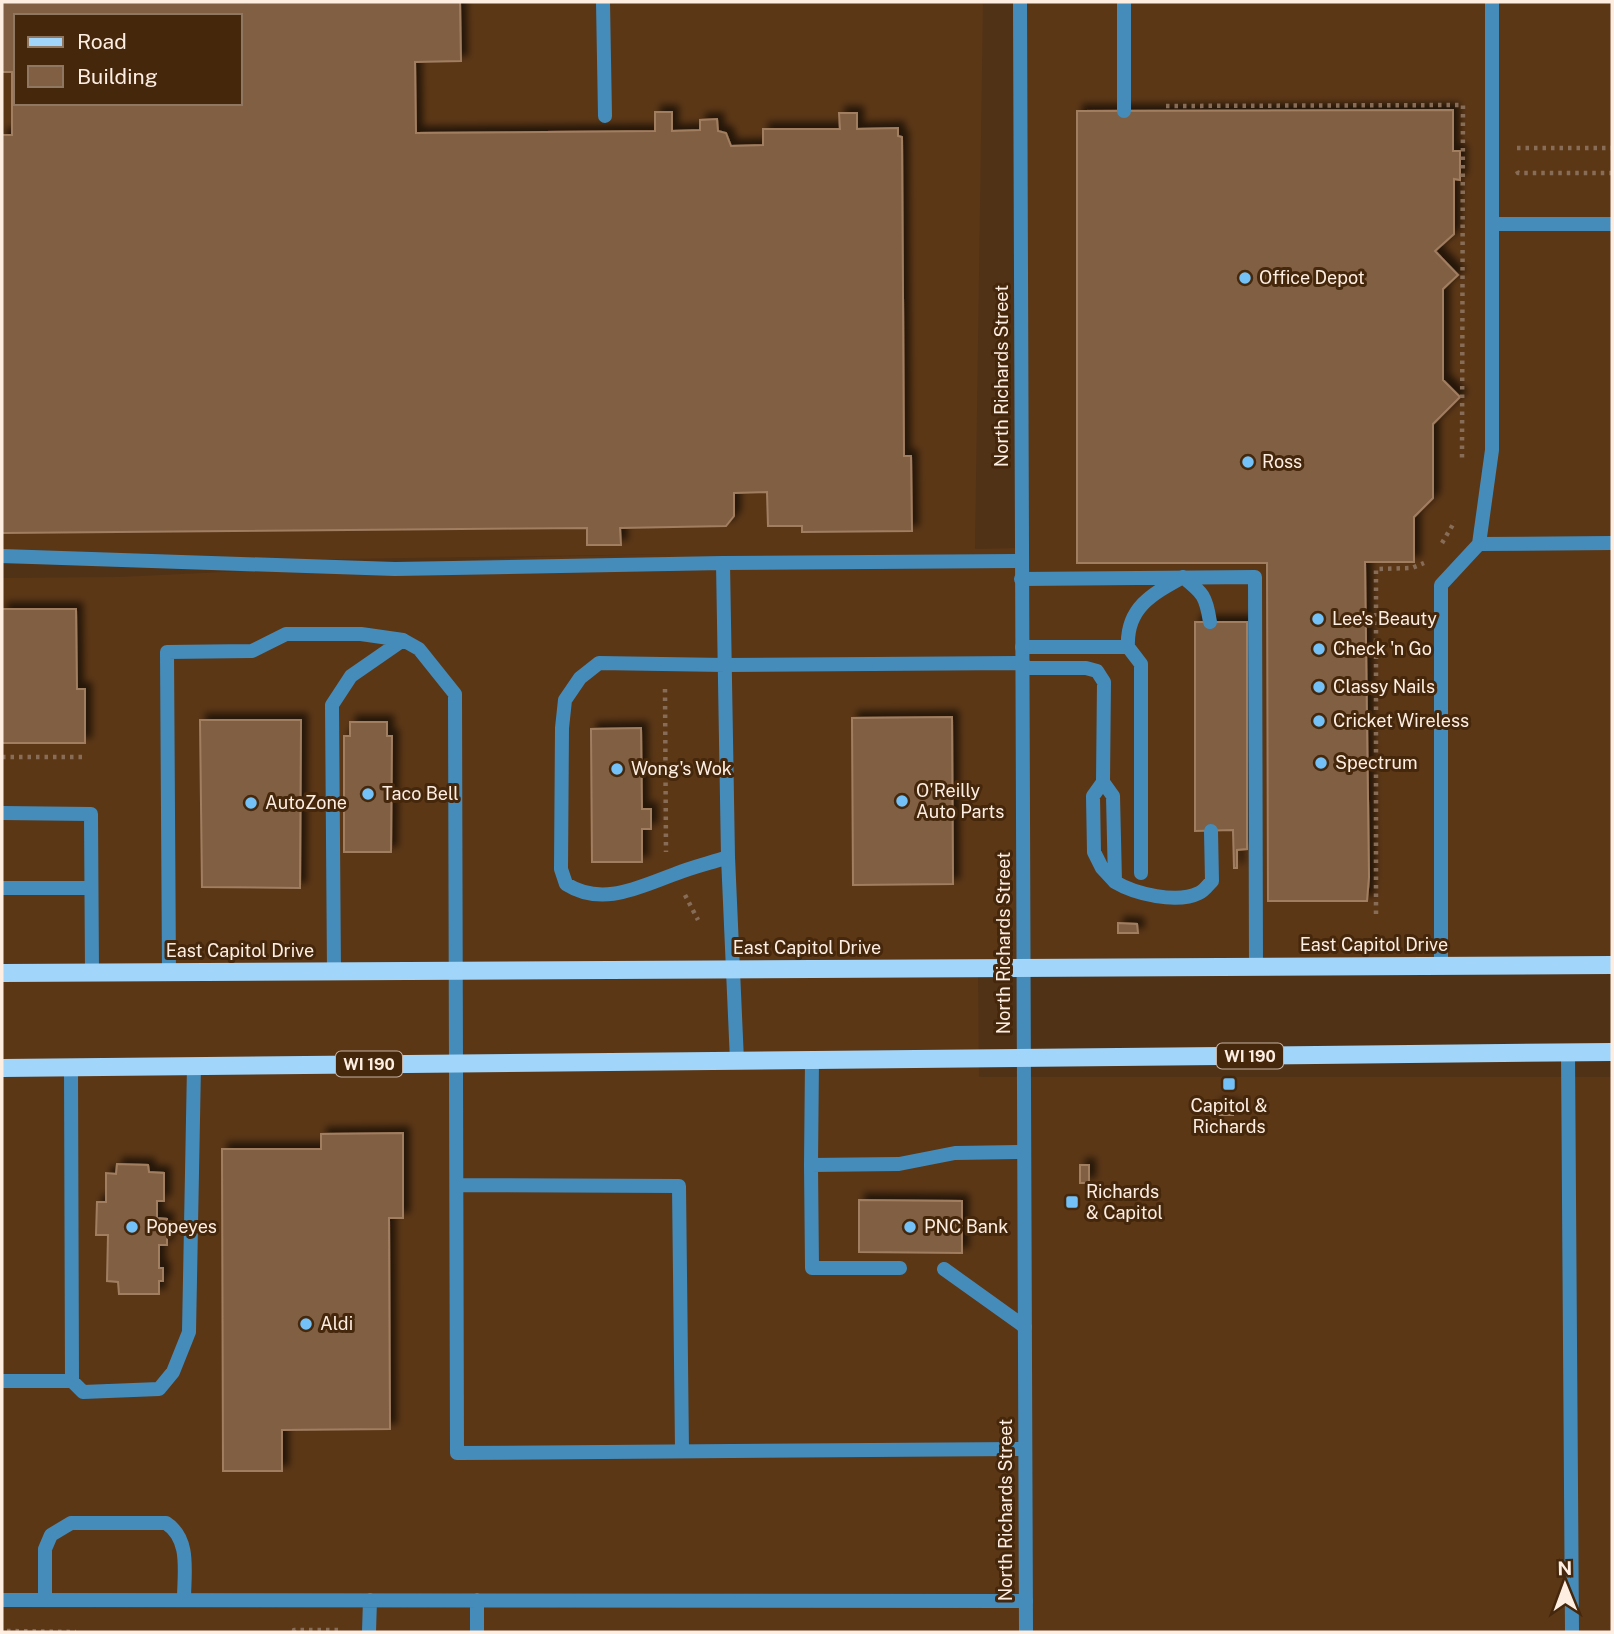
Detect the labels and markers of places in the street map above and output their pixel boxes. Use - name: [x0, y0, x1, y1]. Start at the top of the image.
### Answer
- place label: Office Depot: [1259, 267, 1365, 288]
- marker: Office Depot: [1237, 270, 1253, 286]
- place label: Ross: [1262, 451, 1302, 472]
- marker: Ross: [1240, 454, 1256, 470]
- place label: Lee's Beauty: [1332, 608, 1437, 629]
- marker: Lee's Beauty: [1310, 611, 1326, 627]
- place label: Check 'n Go: [1333, 638, 1432, 659]
- marker: Check 'n Go: [1311, 641, 1327, 657]
- place label: Classy Nails: [1333, 676, 1435, 697]
- marker: Classy Nails: [1311, 679, 1327, 695]
- place label: Cricket Wireless: [1333, 710, 1469, 731]
- marker: Cricket Wireless: [1311, 713, 1327, 729]
- place label: Spectrum: [1335, 752, 1418, 773]
- marker: Spectrum: [1313, 755, 1329, 771]
- place label: Wong's Wok: [631, 758, 732, 779]
- marker: Wong's Wok: [609, 761, 625, 777]
- place label: O'Reilly Auto Parts: [916, 780, 1004, 822]
- place label: Taco Bell: [382, 783, 459, 804]
- marker: Taco Bell: [360, 786, 376, 802]
- place label: AutoZone: [265, 792, 347, 813]
- marker: O'Reilly Auto Parts: [894, 793, 910, 809]
- marker: AutoZone: [243, 795, 259, 811]
- marker: Capitol & Richards: [1221, 1076, 1237, 1092]
- place label: Capitol & Richards: [1191, 1095, 1267, 1137]
- place label: Richards & Capitol: [1086, 1181, 1163, 1223]
- marker: Richards & Capitol: [1064, 1194, 1080, 1210]
- place label: Popeyes: [146, 1216, 217, 1237]
- place label: PNC Bank: [924, 1216, 1008, 1237]
- marker: Popeyes: [124, 1219, 140, 1235]
- marker: PNC Bank: [902, 1219, 918, 1235]
- place label: Aldi: [320, 1313, 353, 1334]
- marker: Aldi: [298, 1316, 314, 1332]

